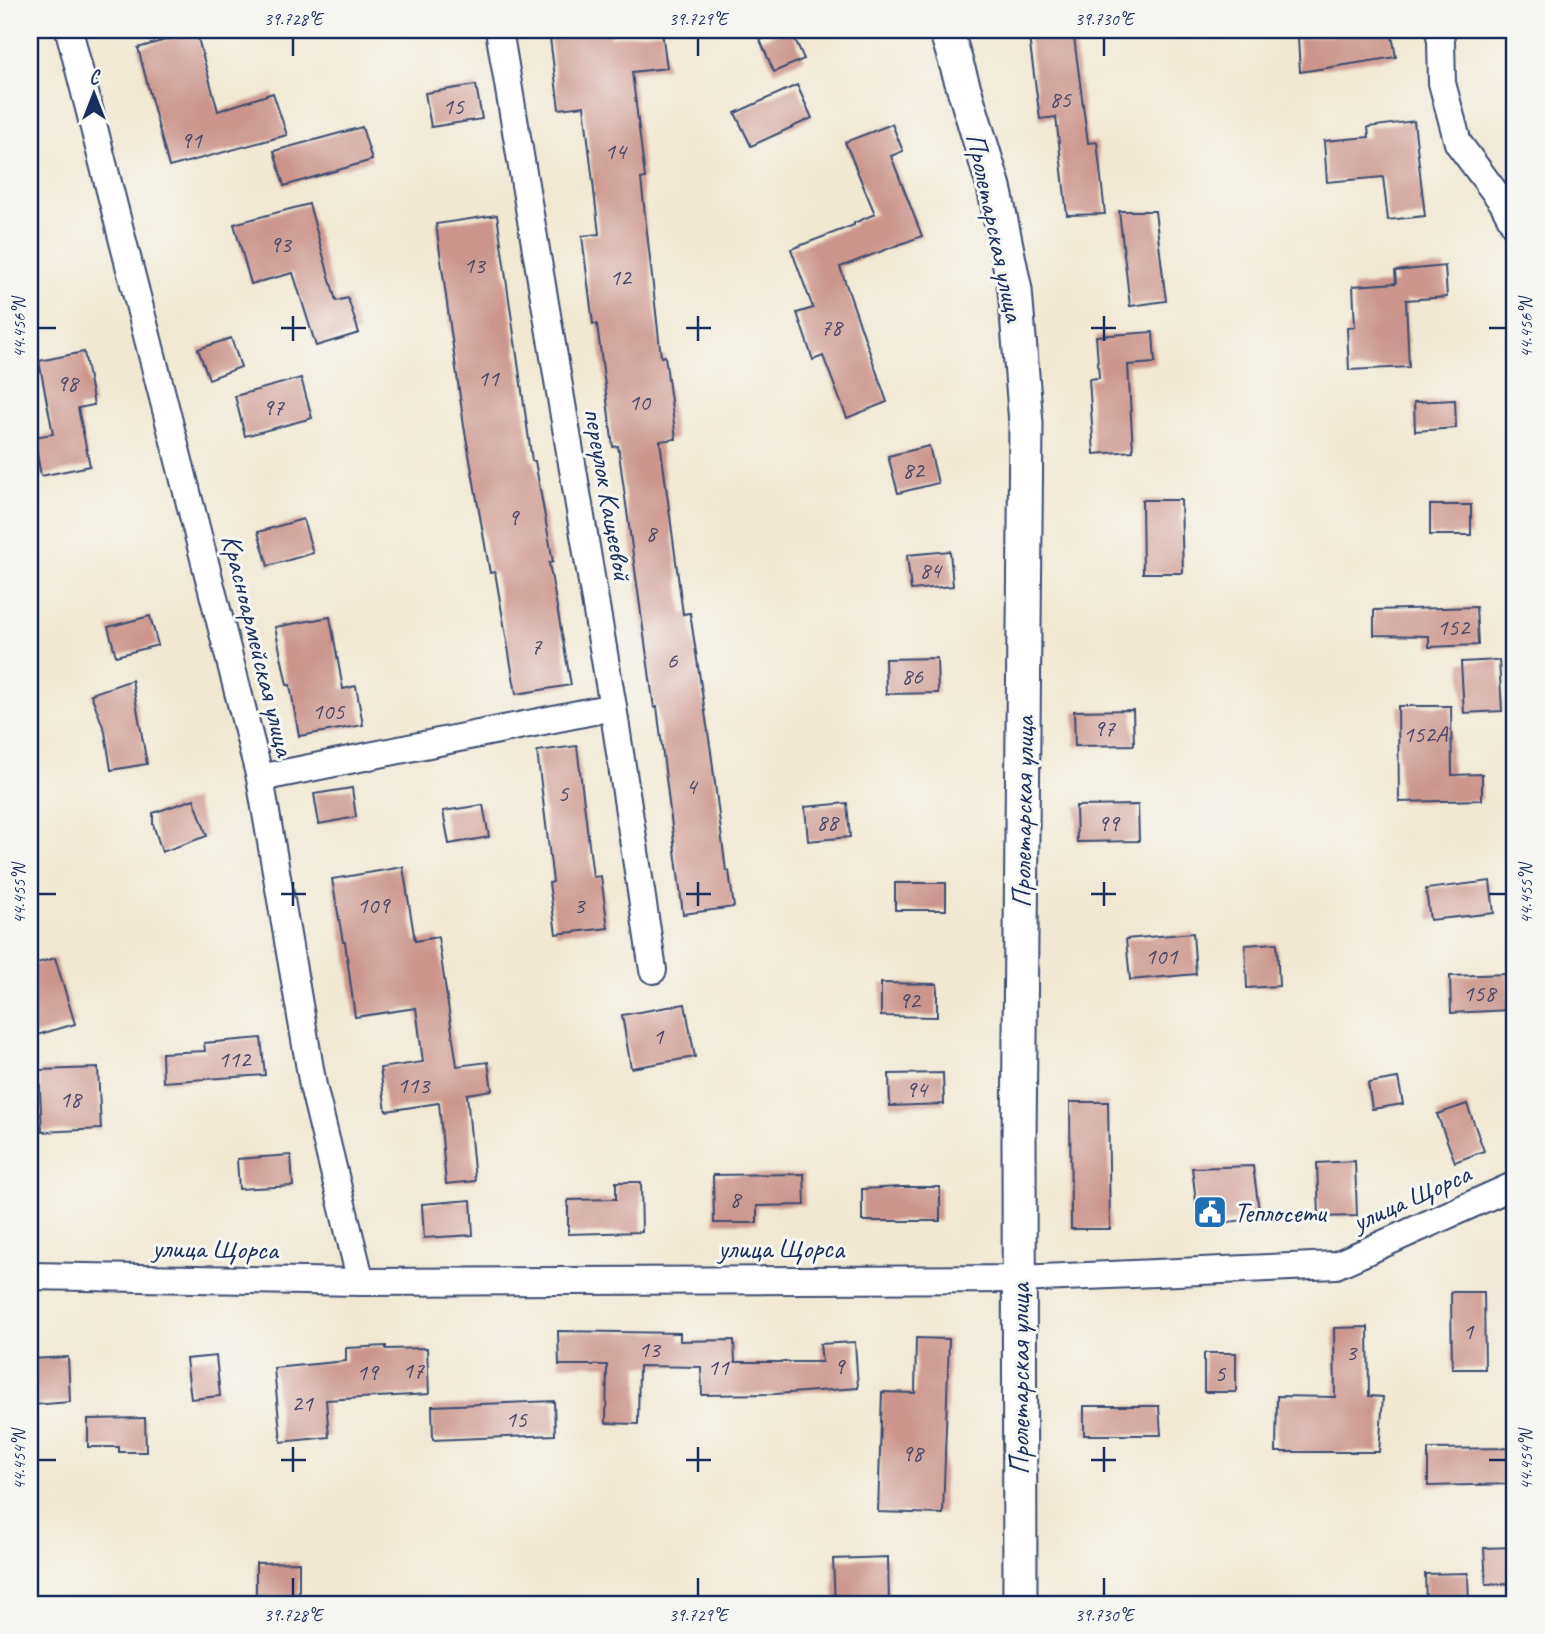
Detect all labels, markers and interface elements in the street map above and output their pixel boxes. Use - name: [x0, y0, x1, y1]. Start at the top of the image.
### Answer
- text: 39.728°E: [264, 8, 325, 30]
- text: 39.729°E: [669, 8, 730, 30]
- text: 39.730°E: [1075, 8, 1136, 30]
- north arrow: [60, 60, 130, 130]
- text: С: [89, 66, 101, 90]
- house number: 85: [1049, 84, 1072, 114]
- house number: 15: [442, 91, 465, 121]
- house number: 91: [180, 125, 203, 155]
- street label: Пролетарская улица: [958, 130, 1033, 326]
- house number: 14: [604, 136, 628, 166]
- house number: 93: [269, 229, 293, 259]
- house number: 13: [463, 250, 487, 280]
- house number: 12: [609, 262, 633, 292]
- text: 44.456°N: [8, 295, 30, 358]
- text: 44.456°N: [1515, 295, 1537, 358]
- house number: 78: [820, 312, 844, 342]
- house number: 11: [477, 363, 500, 393]
- house number: 98: [56, 368, 80, 398]
- house number: 10: [628, 387, 652, 417]
- house number: 97: [262, 392, 285, 422]
- street label: переулок Кащеевой: [576, 405, 641, 584]
- house number: 82: [902, 455, 926, 485]
- house number: 9: [508, 502, 521, 532]
- house number: 8: [646, 518, 659, 548]
- street label: Красноармейская улица: [214, 531, 303, 761]
- house number: 84: [919, 555, 943, 585]
- house number: 152: [1437, 612, 1471, 642]
- house number: 7: [531, 631, 543, 661]
- house number: 6: [667, 645, 679, 675]
- house number: 86: [901, 661, 924, 691]
- house number: 105: [312, 696, 345, 726]
- house number: 97: [1093, 713, 1116, 743]
- street label: Пролетарская улица: [1003, 714, 1042, 908]
- house number: 152А: [1403, 719, 1448, 749]
- house number: 4: [686, 771, 699, 801]
- house number: 5: [558, 778, 570, 808]
- house number: 88: [816, 807, 840, 837]
- house number: 99: [1097, 808, 1121, 838]
- text: 44.455°N: [8, 861, 30, 924]
- text: 44.455°N: [1515, 861, 1537, 924]
- house number: 109: [357, 890, 391, 920]
- house number: 3: [574, 890, 587, 920]
- house number: 101: [1145, 941, 1178, 971]
- house number: 158: [1463, 978, 1497, 1008]
- house number: 92: [898, 985, 922, 1015]
- house number: 1: [653, 1021, 665, 1051]
- house number: 112: [218, 1044, 252, 1074]
- house number: 113: [397, 1070, 431, 1100]
- house number: 94: [905, 1074, 929, 1104]
- house number: 18: [59, 1084, 83, 1114]
- street label: улица Щорса: [1345, 1155, 1477, 1240]
- house number: 8: [730, 1184, 743, 1214]
- public building icon: Теплосети: [1191, 1193, 1229, 1231]
- place label: Теплосети: [1234, 1195, 1327, 1230]
- street label: улица Щорса: [150, 1230, 280, 1267]
- street label: улица Щорса: [716, 1231, 846, 1266]
- street label: Пролетарская улица: [1002, 1281, 1037, 1475]
- house number: 1: [1463, 1316, 1475, 1346]
- house number: 13: [638, 1334, 662, 1364]
- house number: 3: [1346, 1337, 1359, 1367]
- house number: 9: [834, 1351, 847, 1381]
- house number: 11: [707, 1352, 730, 1382]
- house number: 17: [402, 1355, 425, 1385]
- house number: 19: [356, 1357, 380, 1387]
- house number: 5: [1215, 1358, 1227, 1388]
- house number: 21: [291, 1388, 314, 1418]
- house number: 15: [505, 1404, 528, 1434]
- text: 44.454°N: [8, 1427, 30, 1490]
- text: 44.454°N: [1515, 1427, 1537, 1490]
- house number: 98: [901, 1438, 925, 1468]
- text: 39.728°E: [264, 1604, 325, 1626]
- text: 39.729°E: [669, 1604, 730, 1626]
- text: 39.730°E: [1075, 1604, 1136, 1626]

